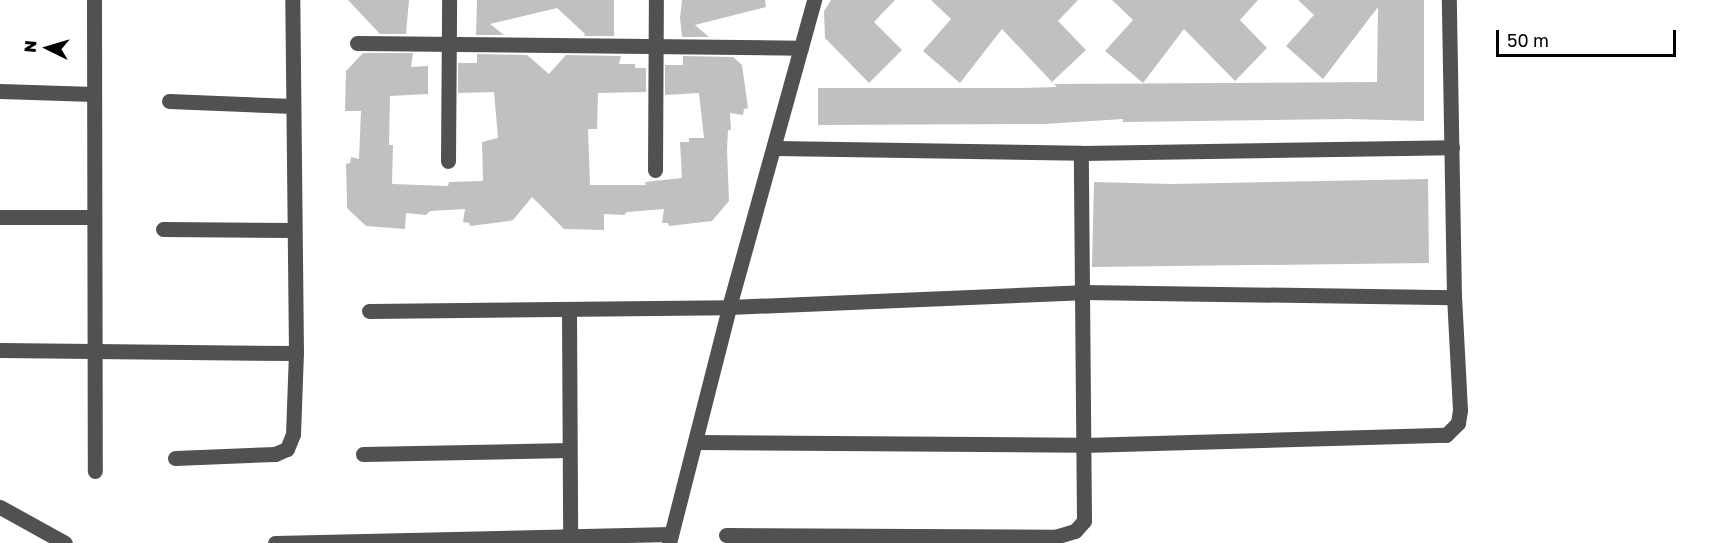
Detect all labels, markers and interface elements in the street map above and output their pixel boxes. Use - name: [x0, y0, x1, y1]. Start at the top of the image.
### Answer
- north arrow: [18, 18, 78, 78]
- scale bar: [1499, 18, 1679, 56]
- text: 50 m: [1507, 29, 1549, 51]
- text: N: [20, 40, 41, 53]

